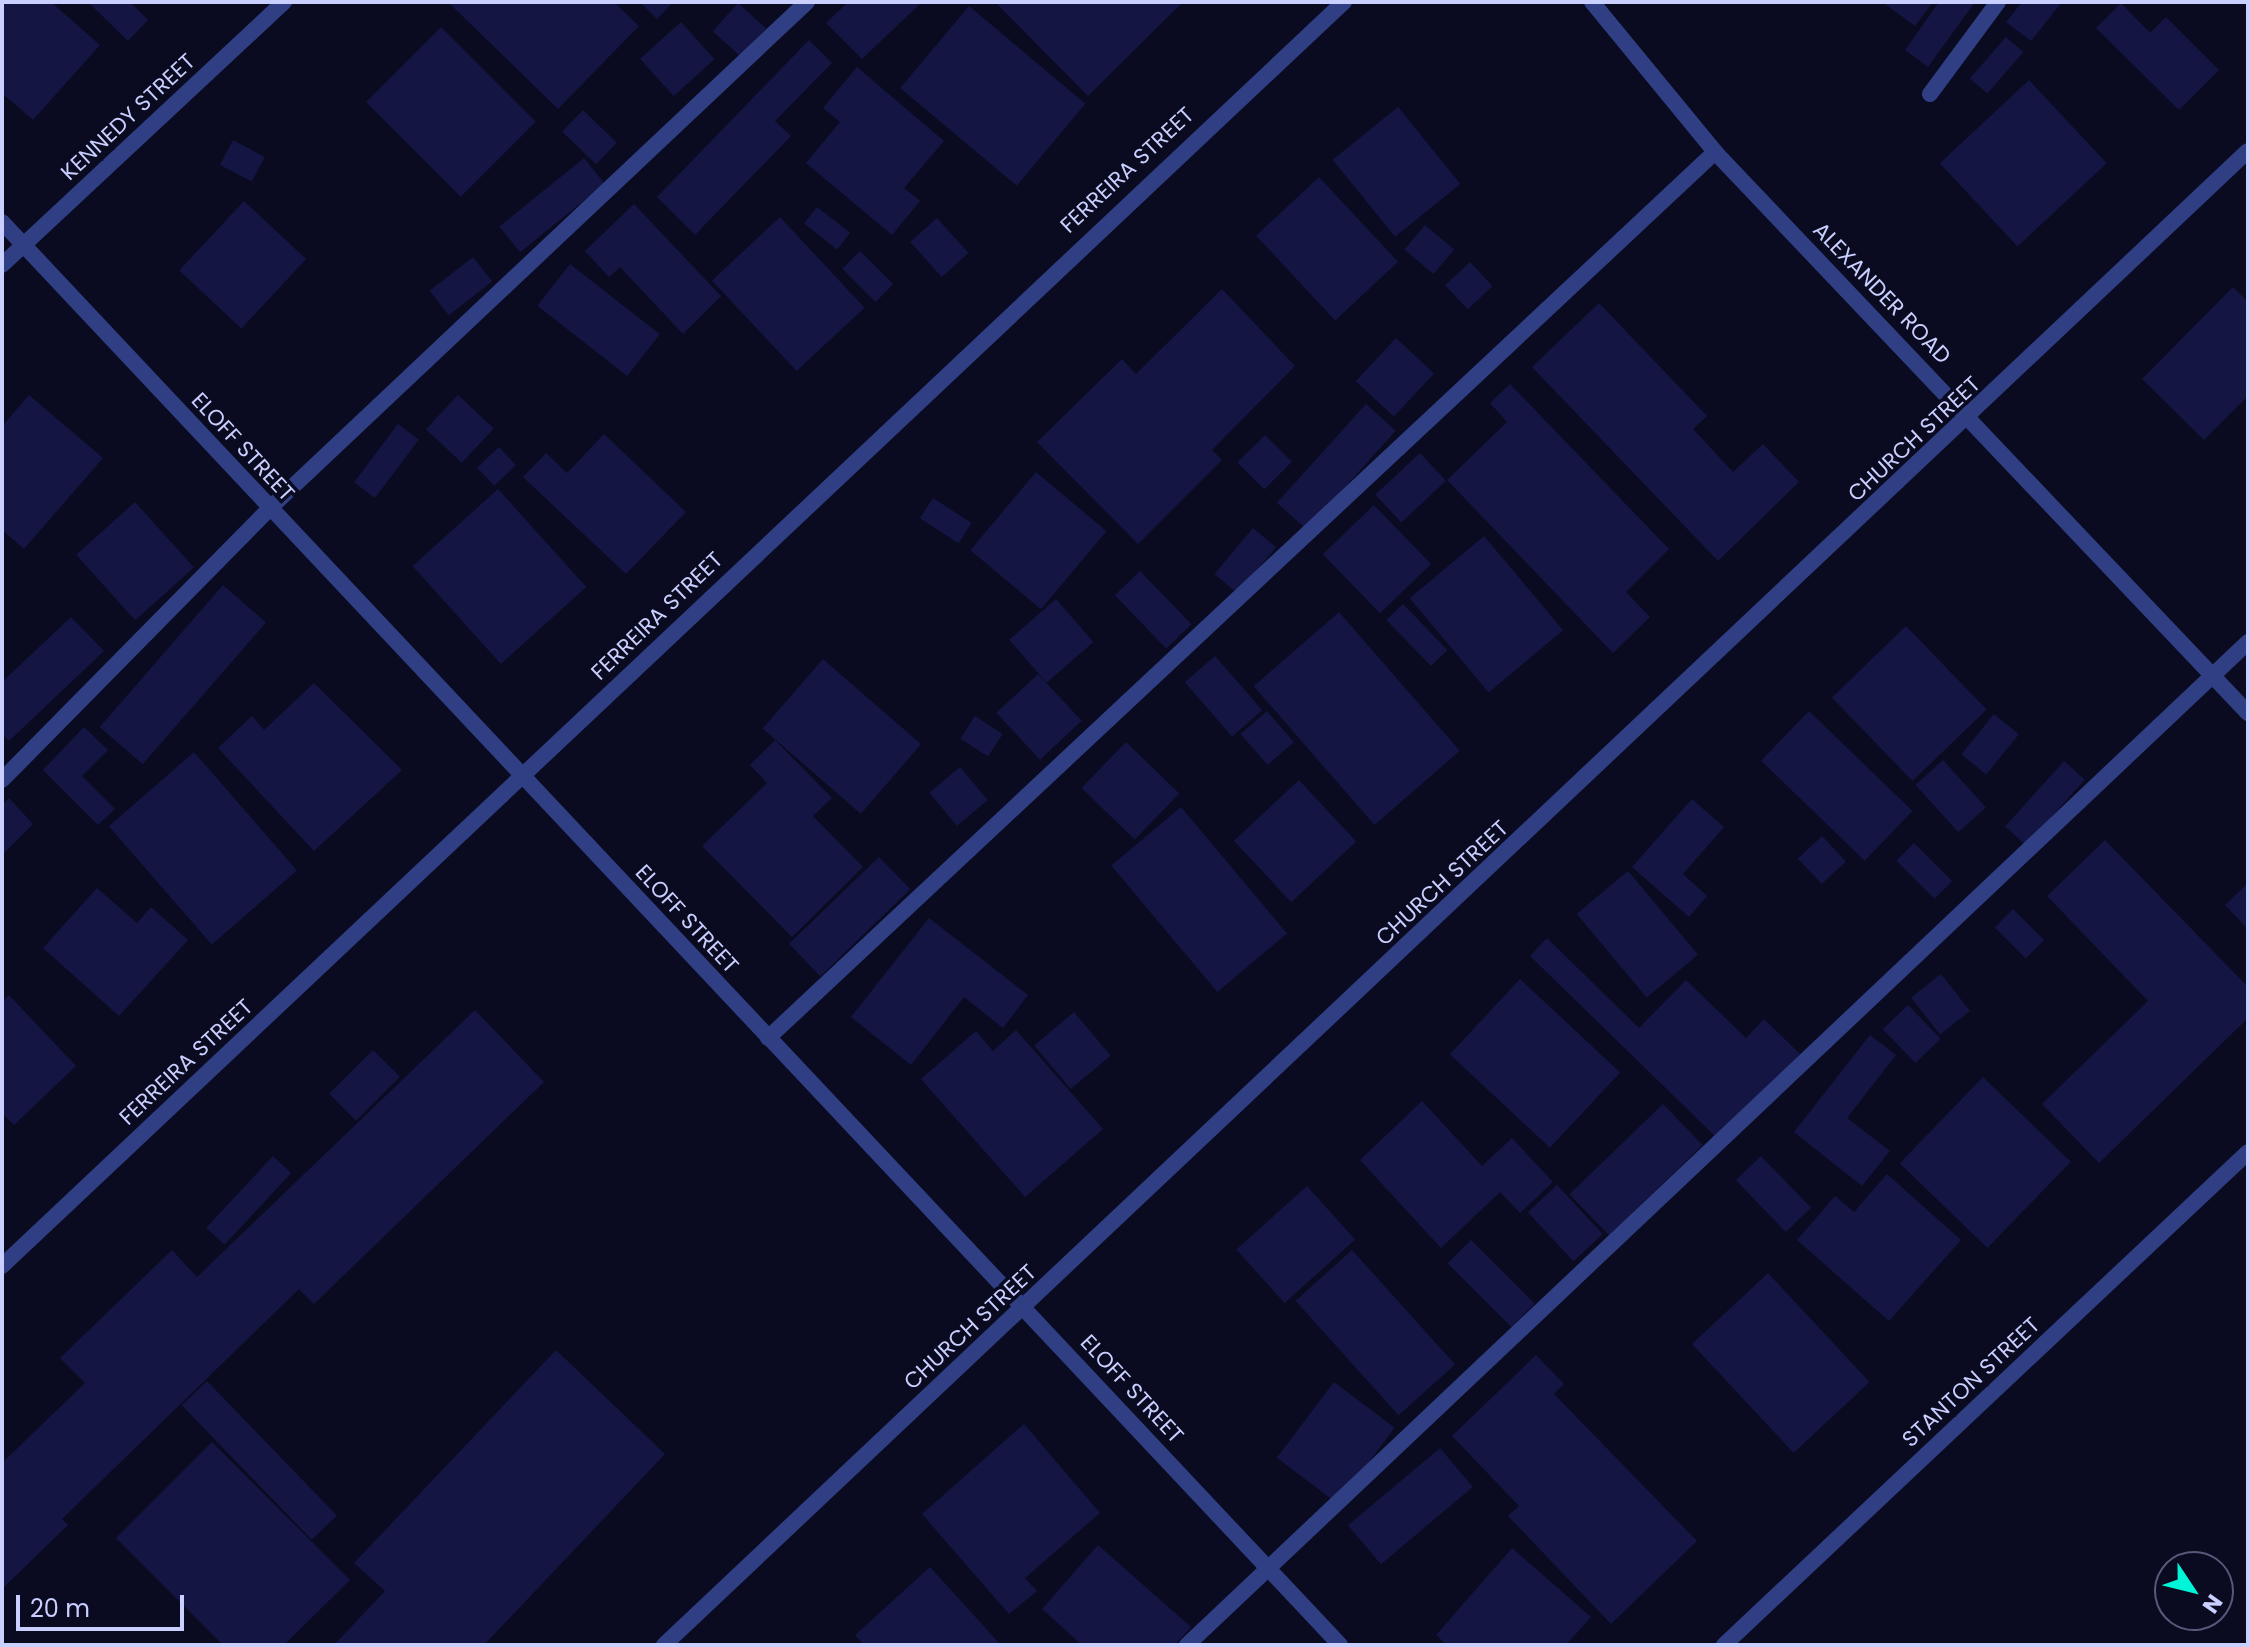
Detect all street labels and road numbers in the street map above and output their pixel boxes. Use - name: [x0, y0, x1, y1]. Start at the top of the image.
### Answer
- street label: KENNEDY STREET: [56, 48, 200, 186]
- street label: FERREIRA STREET: [1055, 102, 1199, 238]
- street label: ALEXANDER ROAD: [1808, 217, 1956, 369]
- street label: CHURCH STREET: [1842, 371, 1986, 507]
- street label: ELOFF STREET: [186, 387, 300, 507]
- street label: FERREIRA STREET: [586, 547, 728, 685]
- street label: CHURCH STREET: [1370, 815, 1514, 951]
- street label: ELOFF STREET: [630, 859, 744, 979]
- street label: FERREIRA STREET: [114, 994, 258, 1130]
- street label: CHURCH STREET: [898, 1259, 1042, 1395]
- street label: STANTON STREET: [1897, 1312, 2045, 1452]
- street label: ELOFF STREET: [1075, 1329, 1189, 1449]

